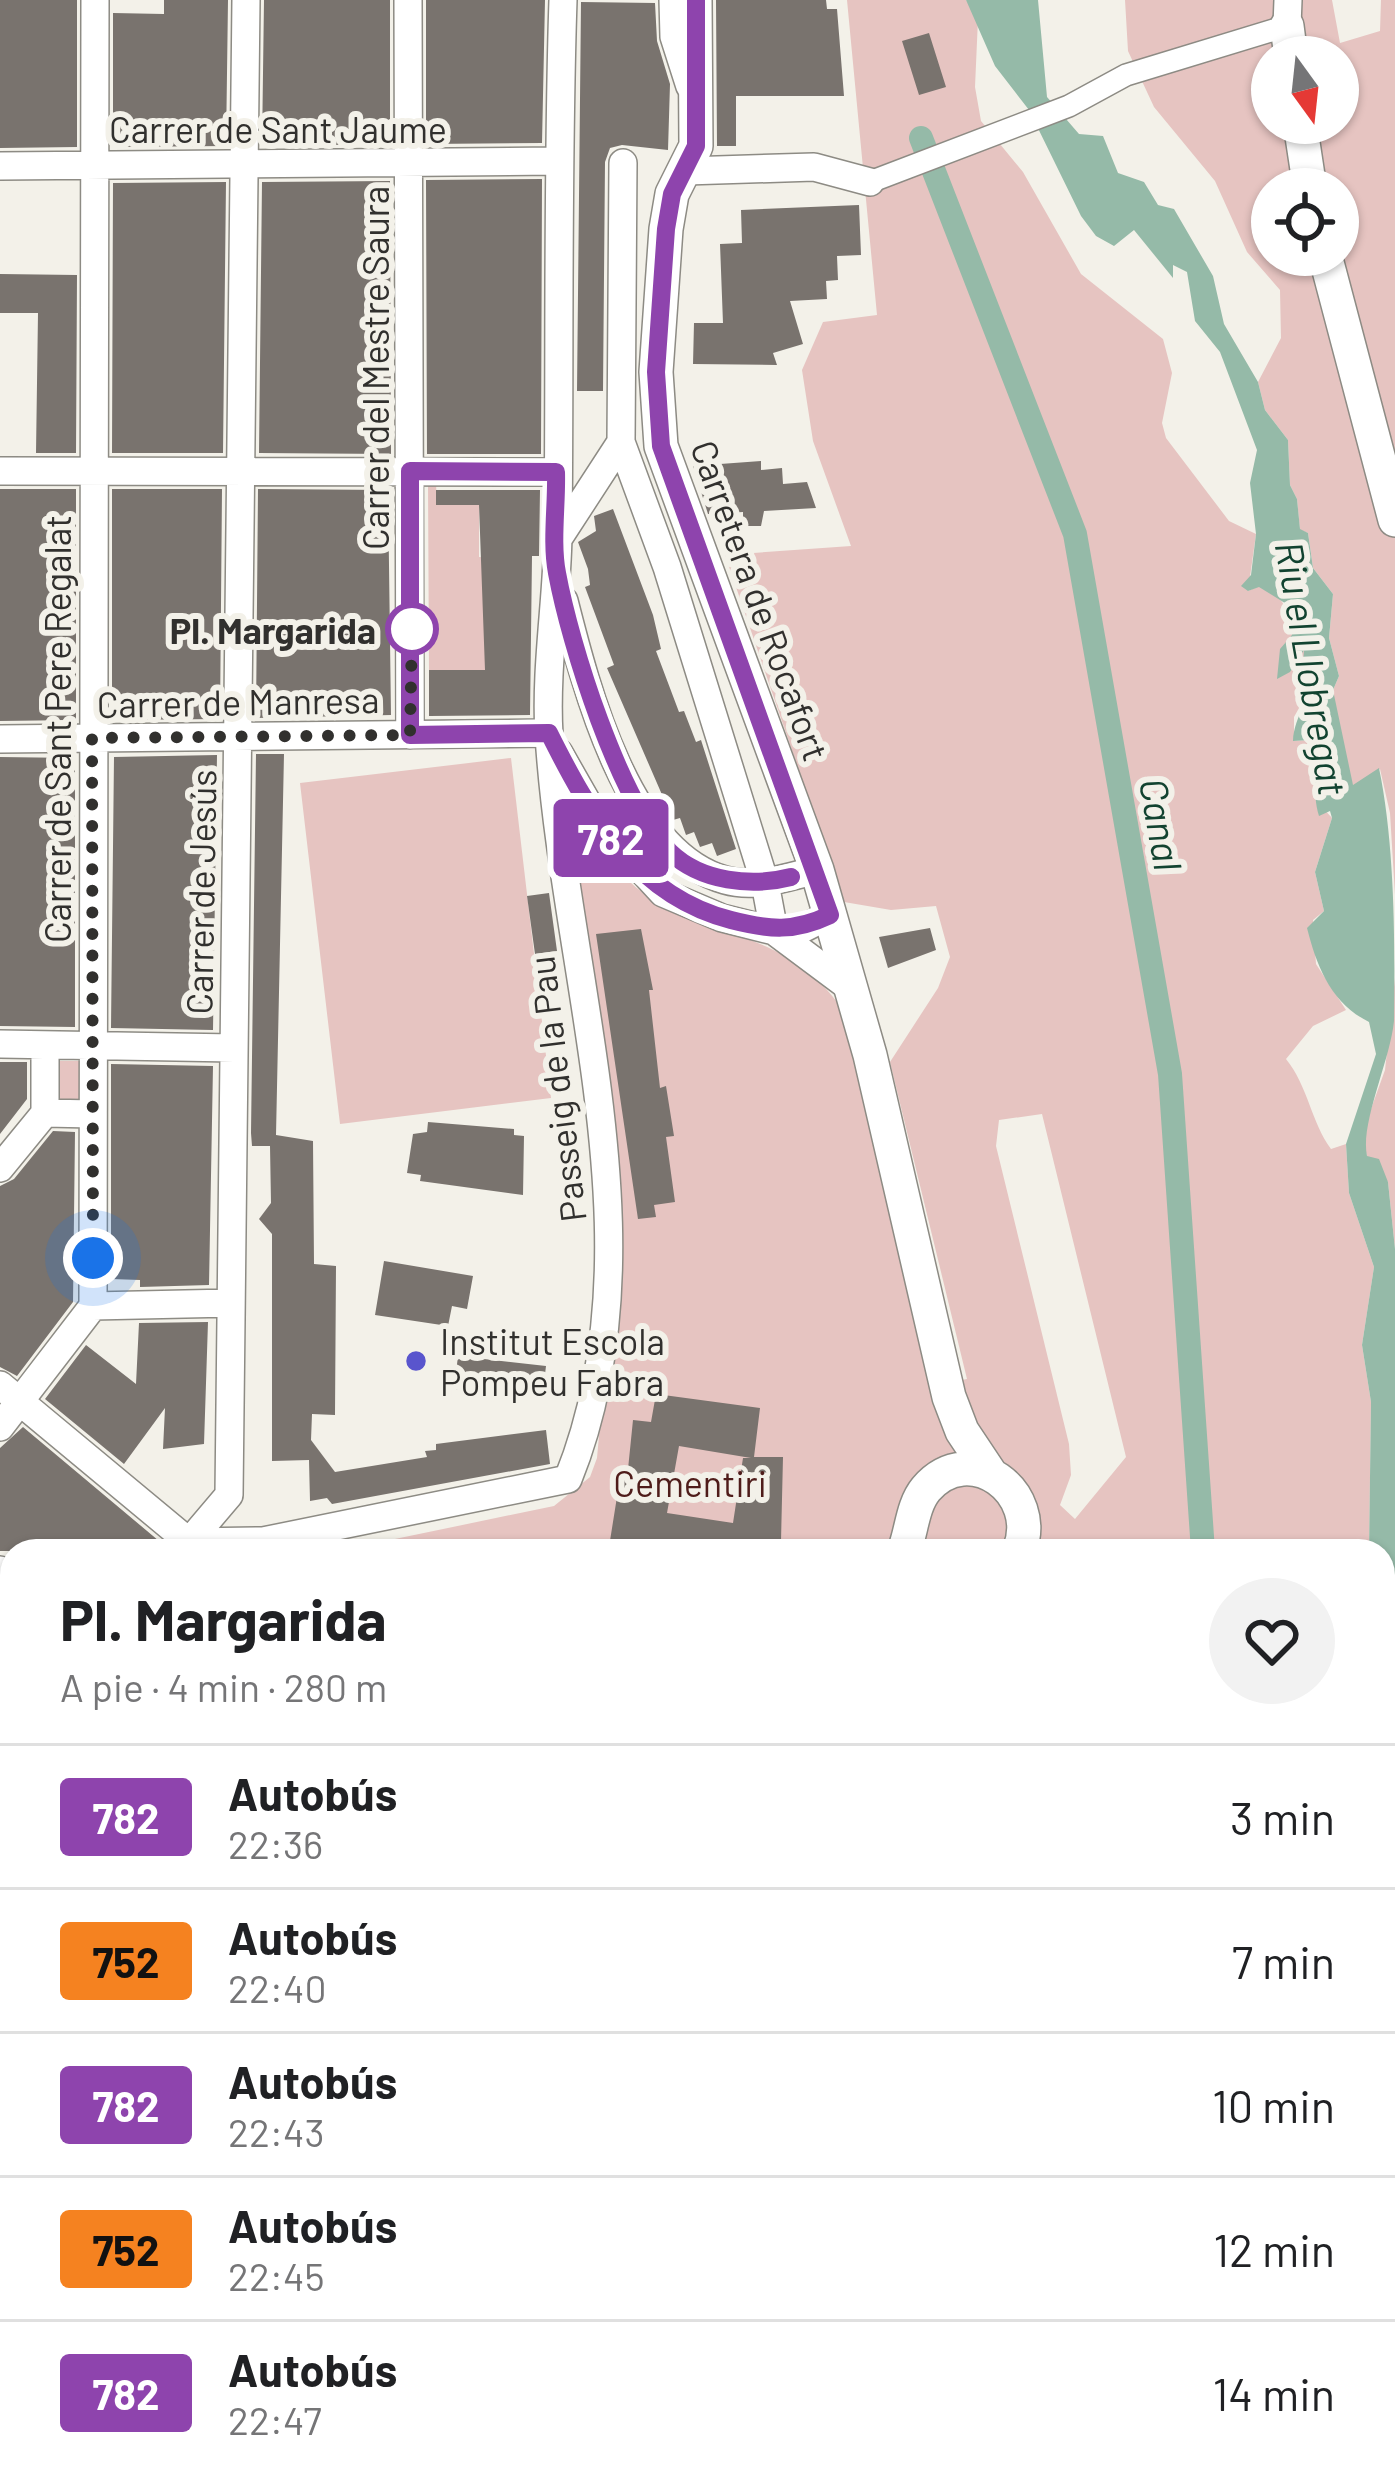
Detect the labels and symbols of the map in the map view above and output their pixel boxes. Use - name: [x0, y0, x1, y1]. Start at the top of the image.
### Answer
- north arrow: [1251, 36, 1359, 144]
- street label: Carrer de Sant Jaume: [109, 107, 447, 150]
- street label: Carrer del Mestre Saura: [353, 186, 396, 550]
- street label: Carretera de Rocafort: [683, 434, 839, 766]
- street label: Carrer de Sant Pere Regalat: [35, 515, 78, 943]
- water label: Riu el Llobregat: [1267, 537, 1357, 799]
- marker: Pl. Margarida: [387, 604, 437, 654]
- place label: Pl. Margarida: [170, 608, 376, 651]
- street label: Carrer de Manresa: [96, 677, 380, 725]
- street label: Carrer de Jesús: [176, 769, 224, 1015]
- water label: Canal: [1131, 774, 1193, 874]
- line badge: 782: [542, 799, 680, 877]
- street label: Passeig de la Pau: [518, 954, 594, 1224]
- your location: [63, 1228, 123, 1288]
- place label: Institut Escola Pompeu Fabra: [440, 1319, 665, 1403]
- marker: Institut Escola Pompeu Fabra: [403, 1348, 429, 1374]
- park label: Cementiri: [613, 1461, 767, 1504]

